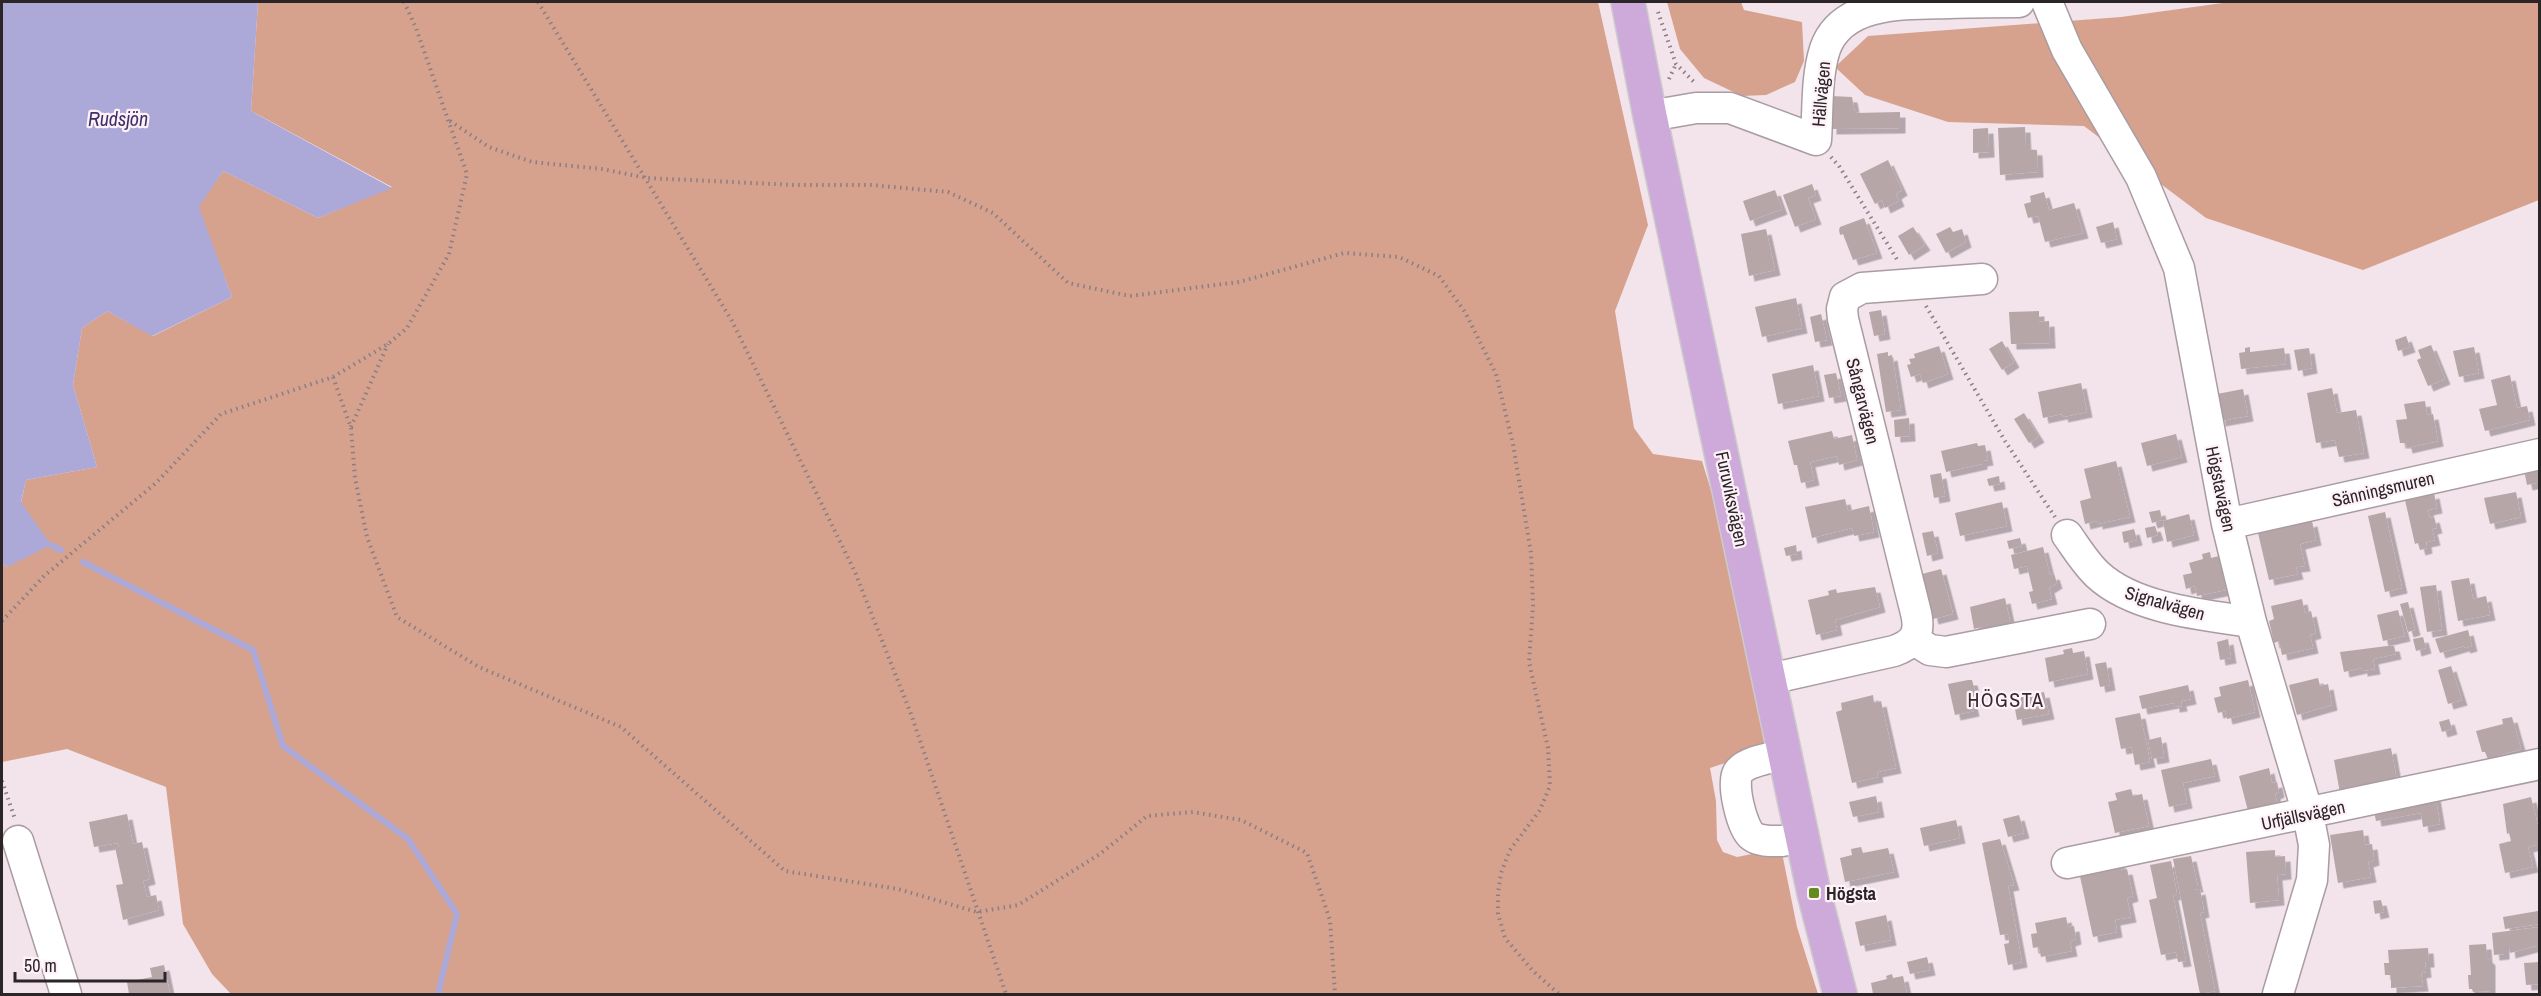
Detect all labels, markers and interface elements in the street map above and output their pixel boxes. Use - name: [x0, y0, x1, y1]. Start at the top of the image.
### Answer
- street label: Hällvägen: [1806, 60, 1836, 128]
- water label: Rudsjön: [88, 105, 148, 132]
- street label: Sångarvägen: [1840, 355, 1886, 447]
- street label: Högstavägen: [2200, 444, 2242, 534]
- street label: Furuviksvägen: [1710, 449, 1754, 549]
- street label: Sänningsmuren: [2329, 465, 2437, 513]
- street label: Signalvägen: [2122, 580, 2208, 626]
- district label: HÖGSTA: [1967, 686, 2045, 713]
- street label: Urfjällsvägen: [2259, 794, 2347, 836]
- place label: Högsta: [1826, 881, 1877, 906]
- marker: Högsta: [1807, 886, 1821, 900]
- scale bar: [15, 945, 165, 983]
- text: 50 m: [24, 953, 57, 978]

